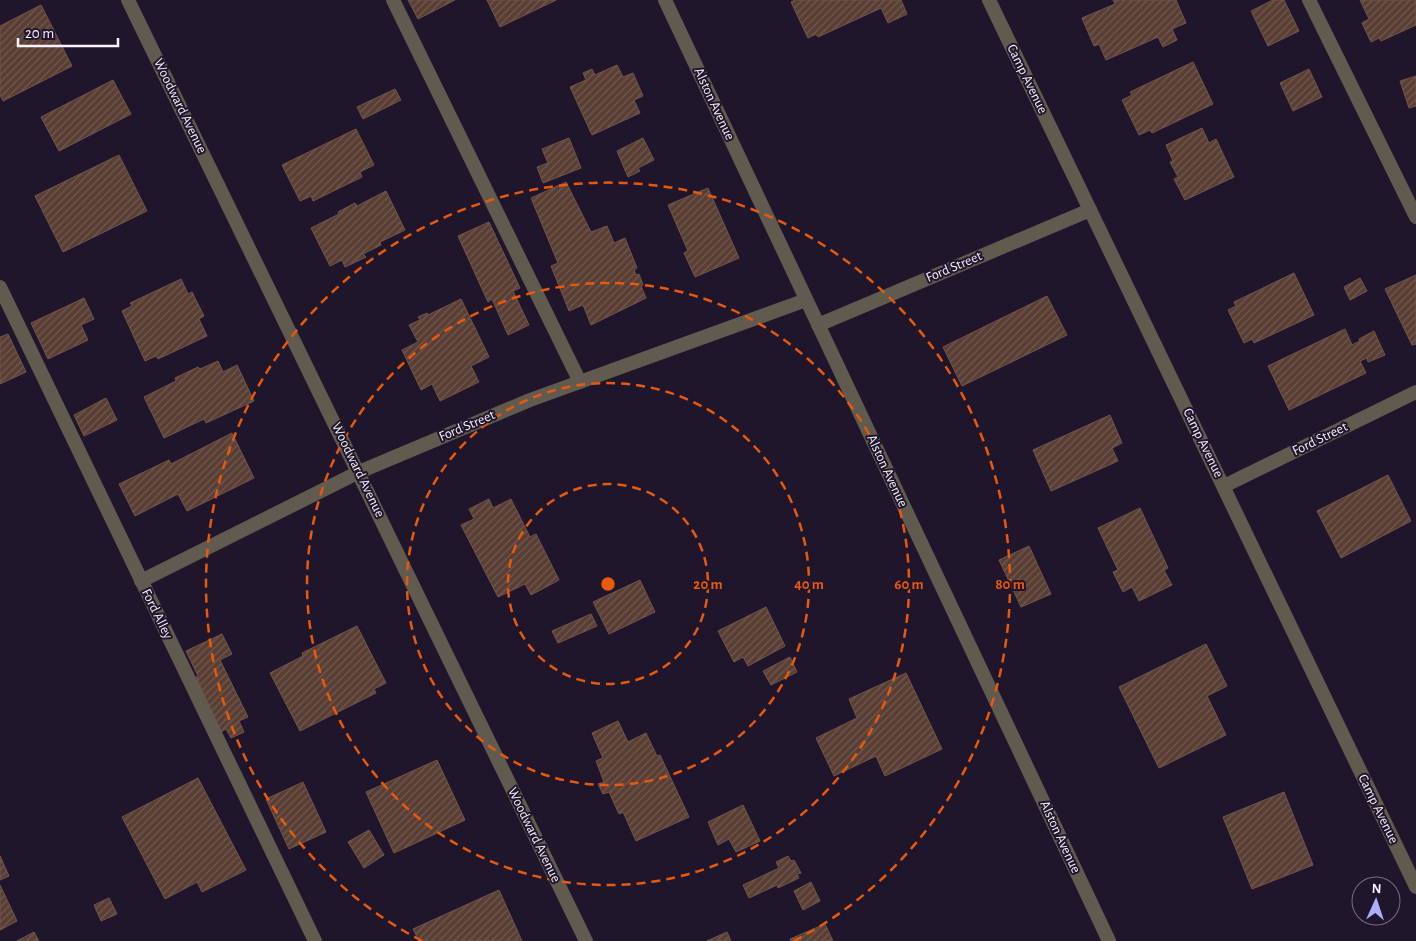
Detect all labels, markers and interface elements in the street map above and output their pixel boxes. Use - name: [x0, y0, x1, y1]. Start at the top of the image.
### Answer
- scale bar: [18, 15, 118, 47]
- text: 20 m: [25, 26, 54, 41]
- street label: Camp Avenue: [1004, 42, 1050, 116]
- street label: Woodward Avenue: [151, 57, 209, 155]
- street label: Alston Avenue: [691, 66, 737, 142]
- street label: Ford Street: [924, 249, 985, 285]
- street label: Camp Avenue: [1180, 406, 1226, 480]
- street label: Ford Street: [437, 408, 498, 444]
- street label: Ford Street: [1290, 419, 1350, 458]
- street label: Woodward Avenue: [329, 421, 387, 519]
- street label: Alston Avenue: [864, 433, 910, 509]
- centre of rings: [599, 575, 617, 593]
- text: 20 m: [693, 577, 723, 592]
- text: 40 m: [794, 577, 824, 592]
- text: 60 m: [894, 577, 924, 592]
- text: 80 m: [995, 577, 1025, 592]
- street label: Ford Alley: [139, 587, 175, 641]
- street label: Camp Avenue: [1355, 772, 1401, 846]
- street label: Woodward Avenue: [505, 786, 563, 884]
- street label: Alston Avenue: [1037, 799, 1083, 875]
- north arrow: [1351, 876, 1401, 926]
- text: N: [1371, 882, 1382, 896]

